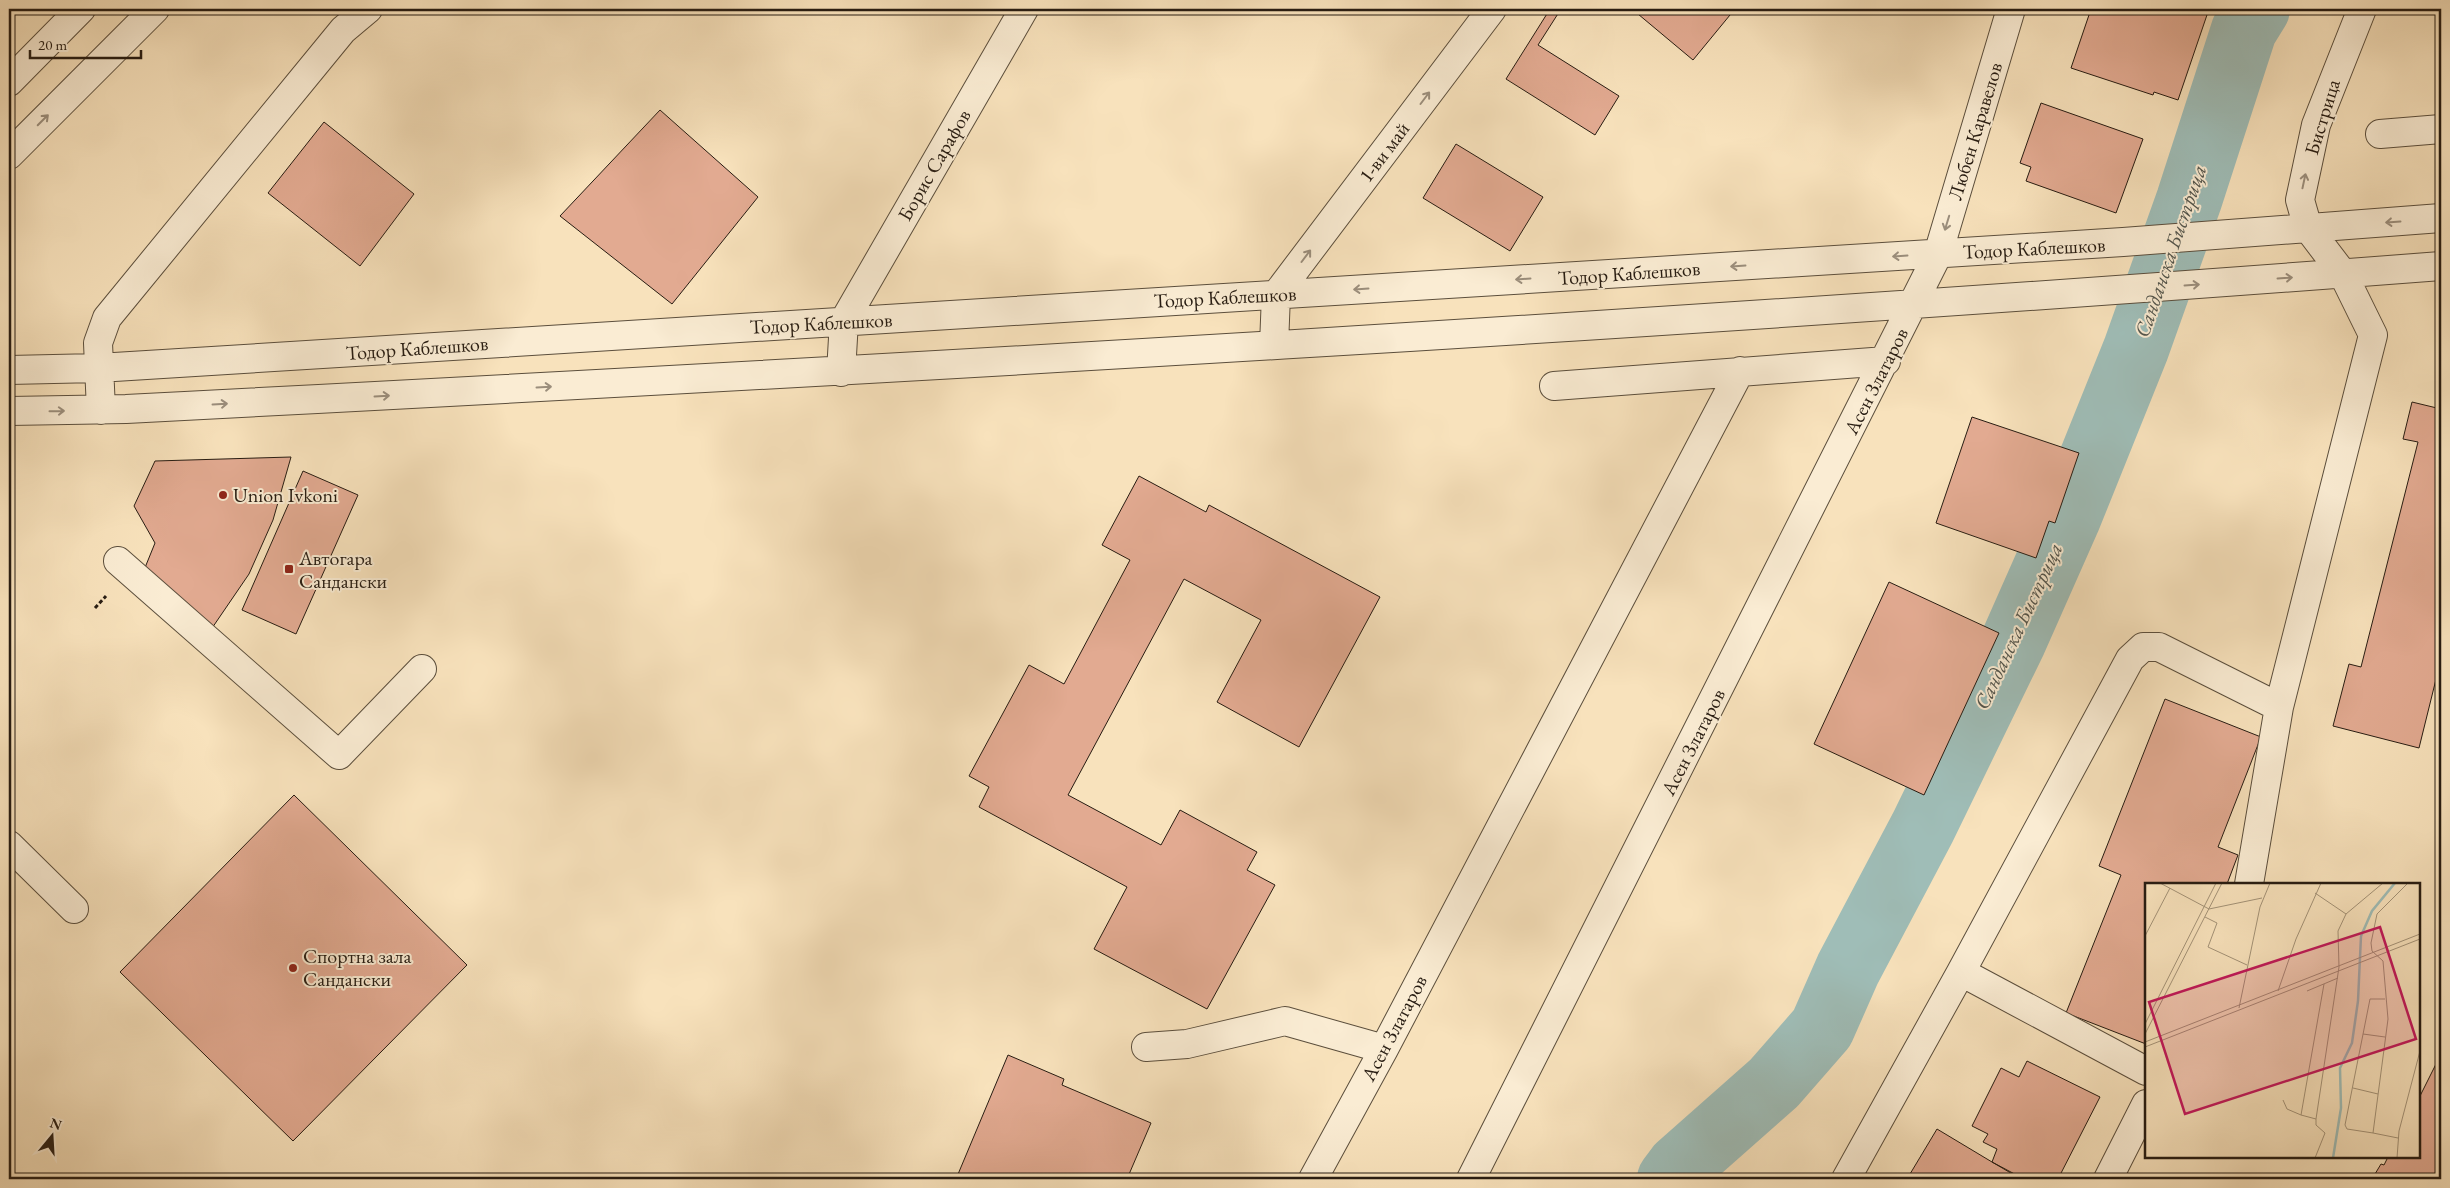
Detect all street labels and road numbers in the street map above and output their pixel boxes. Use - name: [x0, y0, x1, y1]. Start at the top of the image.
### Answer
- street label: Любен Каравелов: [1942, 59, 2008, 203]
- street label: Бистрица: [2298, 76, 2346, 158]
- street label: Борис Сарафов: [892, 104, 976, 226]
- street label: 1-ви май: [1353, 116, 1415, 187]
- street label: Тодор Каблешков: [1962, 231, 2106, 265]
- street label: Тодор Каблешков: [1557, 255, 1701, 291]
- street label: Тодор Каблешков: [1153, 280, 1297, 314]
- street label: Тодор Каблешков: [749, 306, 893, 340]
- street label: Асен Златаров: [1838, 323, 1914, 440]
- street label: Тодор Каблешков: [345, 330, 489, 366]
- street label: Асен Златаров: [1655, 684, 1731, 801]
- street label: Асен Златаров: [1355, 970, 1433, 1086]

